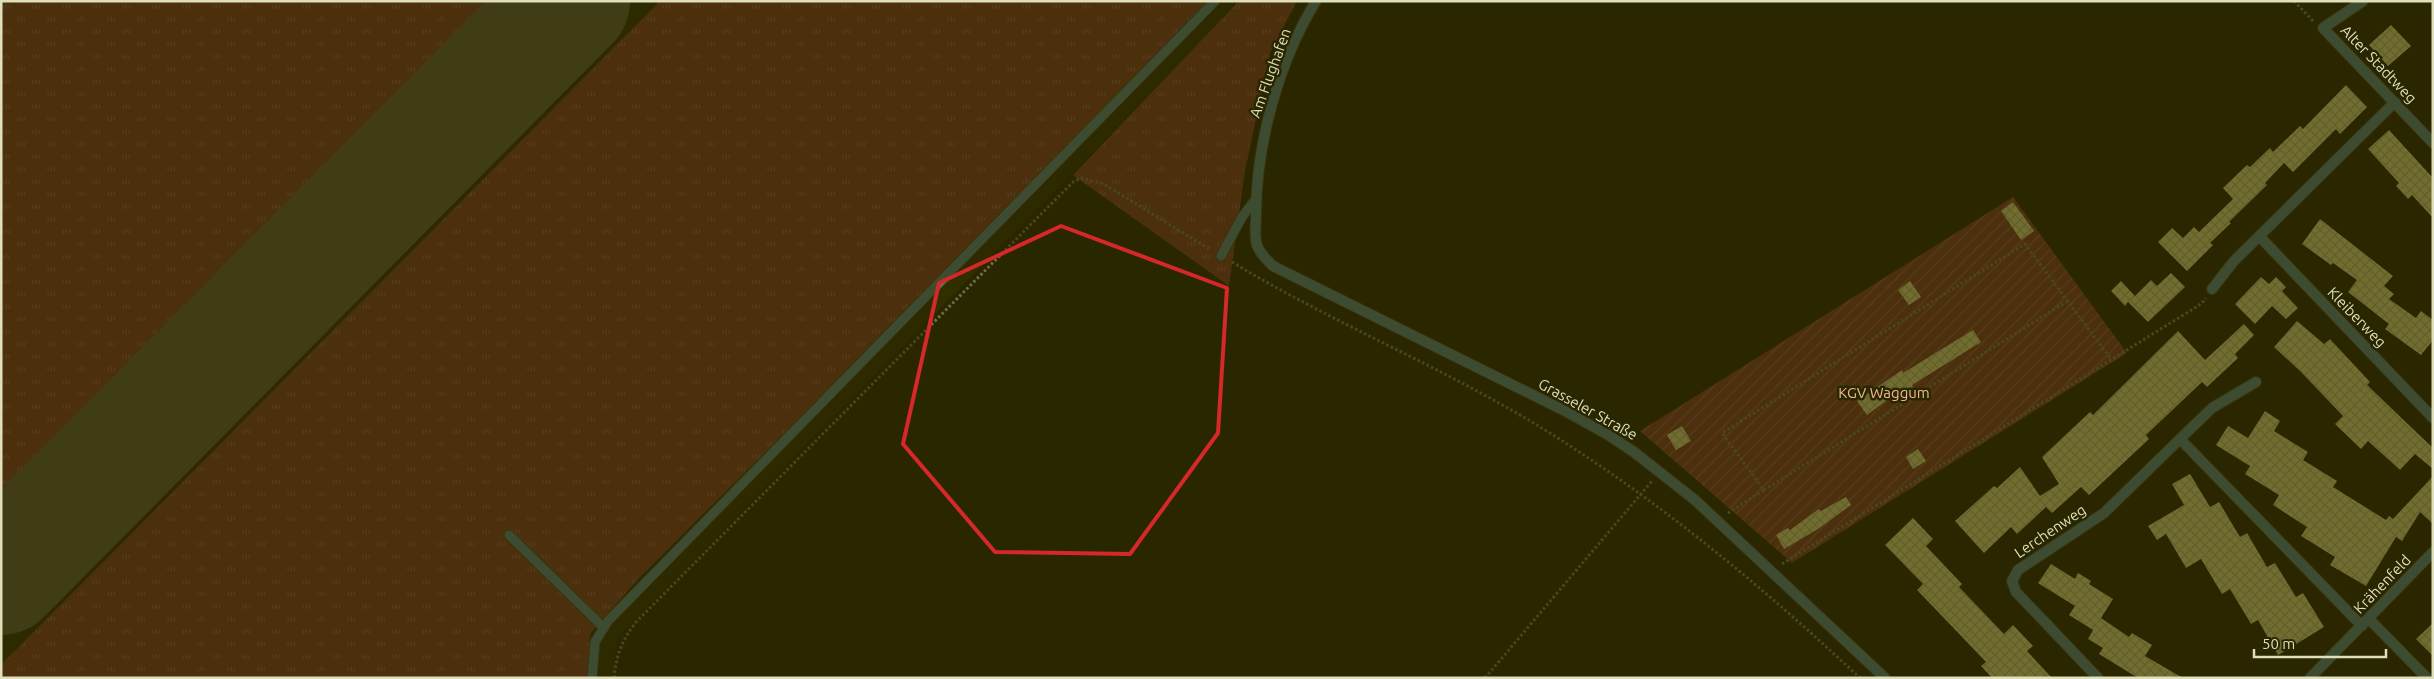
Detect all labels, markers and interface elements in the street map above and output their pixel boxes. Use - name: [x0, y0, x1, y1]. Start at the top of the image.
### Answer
- street label: Alter Stadtweg: [2338, 22, 2420, 106]
- street label: Am Flughafen: [1246, 26, 1294, 120]
- street label: Kleiberweg: [2324, 284, 2390, 350]
- street label: Grasseler Straße: [1536, 375, 1640, 443]
- park label: KGV Waggum: [1838, 384, 1930, 401]
- street label: Lerchenweg: [2011, 501, 2089, 561]
- street label: Krähenfeld: [2350, 551, 2414, 617]
- scale bar: [2254, 626, 2386, 658]
- text: 50 m: [2262, 635, 2295, 652]

